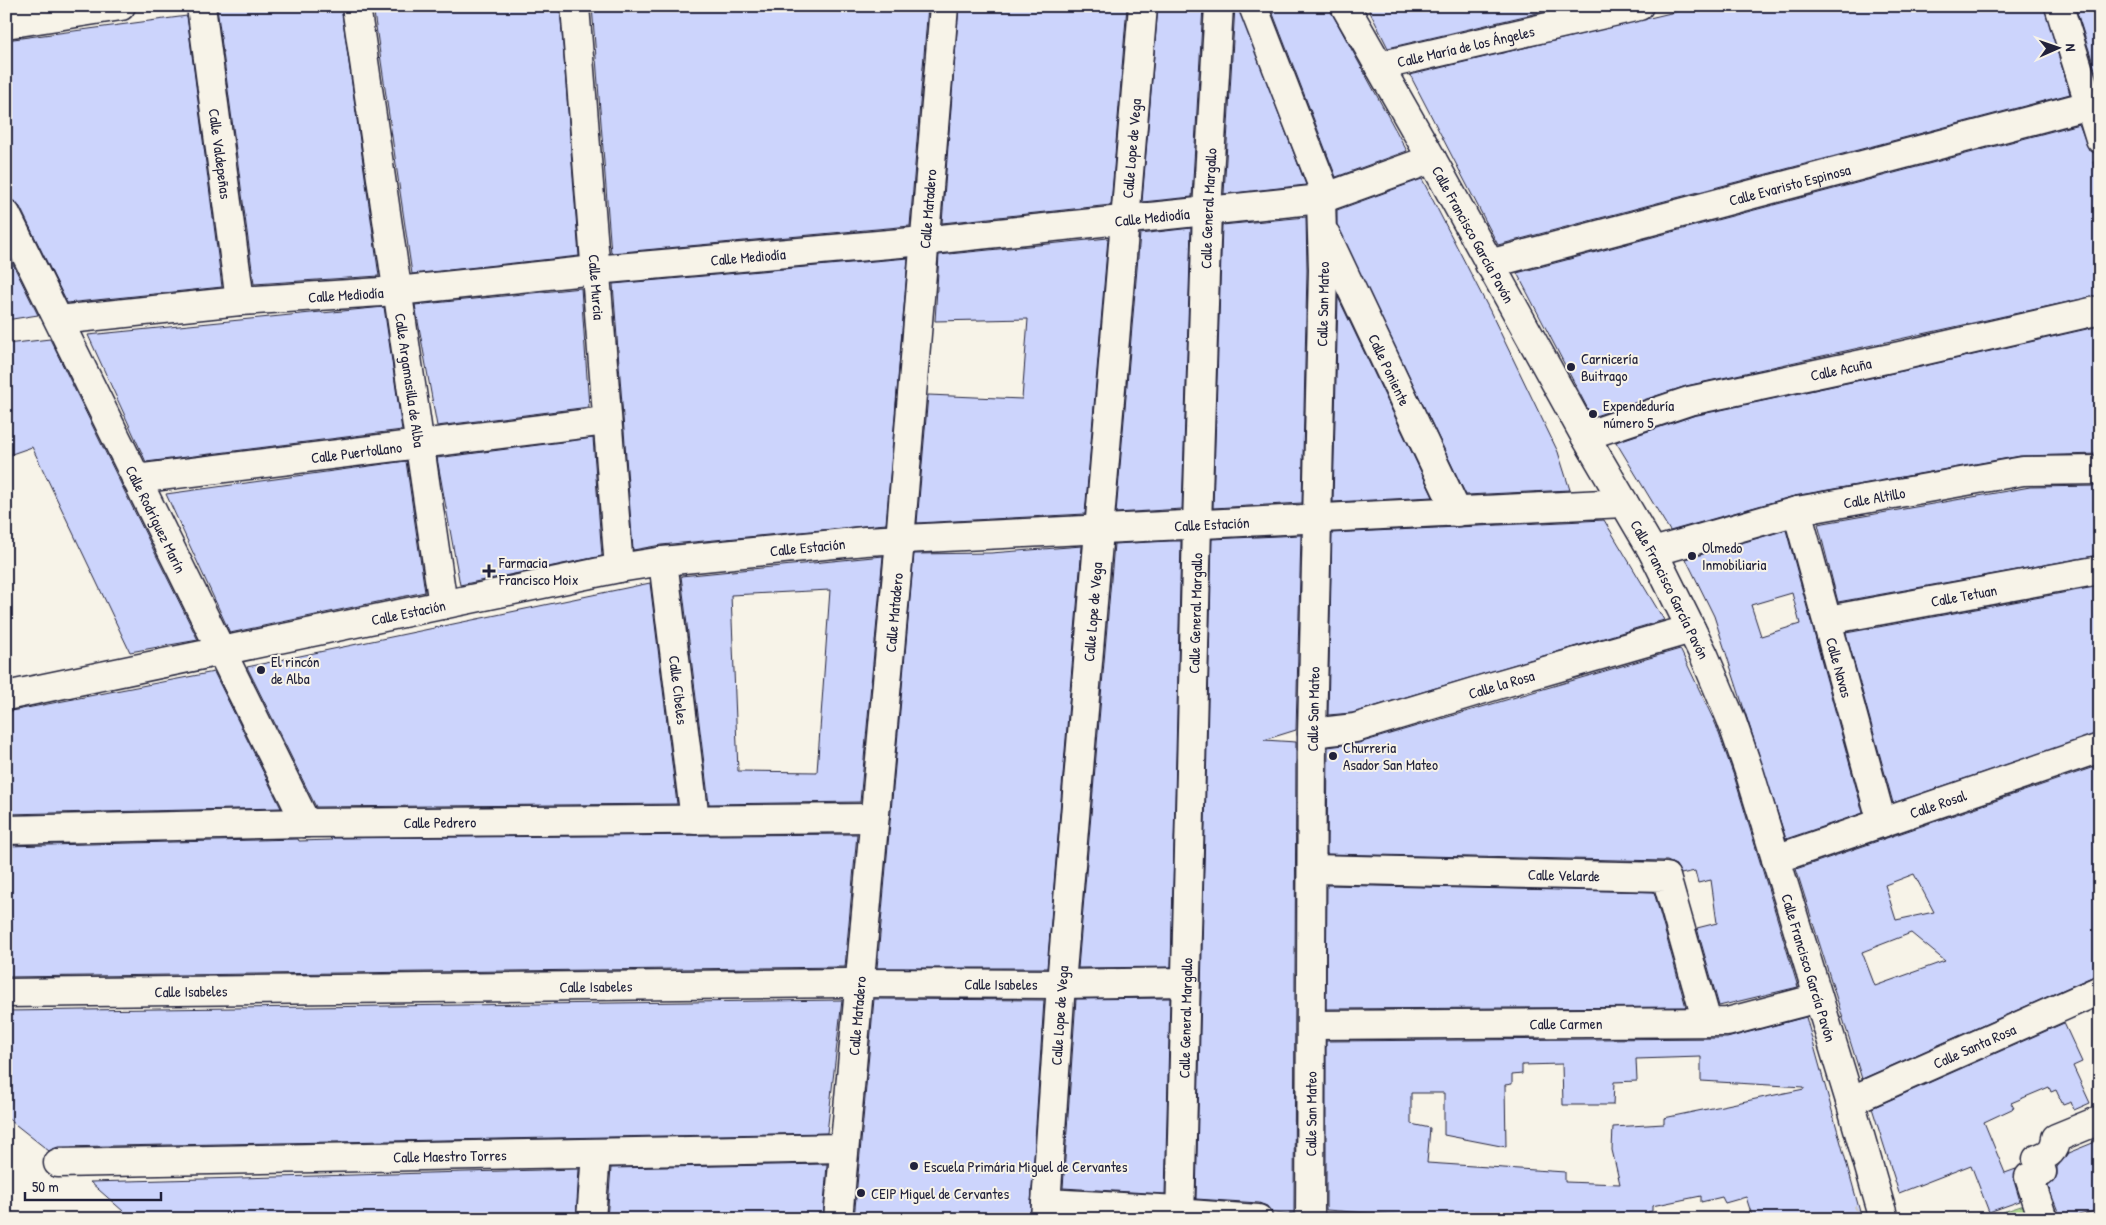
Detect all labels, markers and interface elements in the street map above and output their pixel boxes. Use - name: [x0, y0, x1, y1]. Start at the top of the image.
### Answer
- street label: Calle María de los Ángeles: [1395, 20, 1537, 72]
- north arrow: [2034, 22, 2084, 72]
- text: N: [2062, 43, 2081, 52]
- street label: Calle Lope de Vega: [1116, 98, 1146, 199]
- street label: Calle Valdepeñas: [204, 107, 237, 200]
- street label: Calle General Margallo: [1195, 147, 1221, 269]
- street label: Calle Evaristo Espinosa: [1727, 158, 1853, 210]
- street label: Calle Francisco García Pavón: [1427, 162, 1520, 307]
- street label: Calle Matadero: [914, 168, 941, 249]
- street label: Calle Mediodía: [1113, 202, 1191, 231]
- street label: Calle Mediodía: [710, 243, 787, 270]
- street label: Calle Murcia: [584, 253, 610, 321]
- street label: Calle San Mateo: [1311, 261, 1334, 347]
- street label: Calle Mediodía: [308, 281, 384, 307]
- street label: Calle Argamasilla de Alba: [390, 312, 430, 449]
- street label: Calle Poniente: [1364, 330, 1416, 409]
- place label: Carnicería Buitrago: [1581, 348, 1638, 386]
- street label: Calle Acuña: [1808, 352, 1873, 385]
- marker: Carnicería Buitrago: [1565, 361, 1577, 373]
- place label: Expendeduría número 5: [1603, 395, 1674, 433]
- marker: Expendeduría número 5: [1587, 408, 1599, 420]
- street label: Calle Puertollano: [310, 436, 403, 468]
- street label: Calle Rodríguez Marín: [121, 462, 192, 576]
- street label: Calle Altillo: [1842, 482, 1907, 513]
- street label: Calle Estación: [1174, 511, 1250, 536]
- street label: Calle Francisco García Pavón: [1626, 516, 1715, 663]
- street label: Calle Estación: [769, 532, 846, 561]
- place label: Olmedo Inmobiliaria: [1702, 537, 1766, 575]
- marker: Olmedo Inmobiliaria: [1686, 550, 1698, 562]
- place label: Farmacia Francisco Moix: [498, 552, 579, 590]
- street label: Calle General Margallo: [1183, 553, 1207, 674]
- street label: Calle Lope de Vega: [1078, 561, 1107, 662]
- marker: Farmacia Francisco Moix: [483, 565, 495, 577]
- street label: Calle Matadero: [879, 572, 907, 653]
- street label: Calle Tetuan: [1929, 579, 1999, 611]
- street label: Calle Estación: [369, 594, 448, 630]
- street label: Calle Navas: [1821, 635, 1858, 700]
- place label: El rincón de Alba: [271, 651, 320, 689]
- street label: Calle Cibeles: [664, 654, 694, 726]
- marker: El rincón de Alba: [255, 664, 267, 676]
- street label: Calle la Rosa: [1466, 664, 1537, 704]
- street label: Calle San Mateo: [1301, 666, 1324, 752]
- place label: Churreria Asador San Mateo: [1343, 737, 1438, 775]
- marker: Churreria Asador San Mateo: [1327, 750, 1339, 762]
- street label: Calle Rosal: [1907, 784, 1969, 823]
- street label: Calle Pedrero: [403, 811, 476, 833]
- street label: Calle Velarde: [1528, 863, 1600, 886]
- street label: Calle Francisco García Pavón: [1777, 891, 1842, 1044]
- street label: Calle General Margallo: [1173, 957, 1197, 1079]
- street label: Calle Lope de Vega: [1045, 965, 1073, 1066]
- street label: Calle Isabeles: [964, 973, 1038, 994]
- street label: Calle Isabeles: [559, 975, 633, 997]
- street label: Calle Matadero: [842, 975, 871, 1056]
- street label: Calle Isabeles: [154, 980, 228, 1002]
- street label: Calle Carmen: [1529, 1012, 1603, 1034]
- street label: Calle Santa Rosa: [1930, 1018, 2019, 1073]
- street label: Calle San Mateo: [1300, 1071, 1321, 1157]
- street label: Calle Maestro Torres: [393, 1144, 507, 1167]
- place label: Escuela Primária Miguel de Cervantes: [924, 1156, 1128, 1177]
- marker: Escuela Primária Miguel de Cervantes: [908, 1160, 920, 1172]
- scale bar: [25, 1170, 161, 1202]
- text: 50 m: [32, 1176, 59, 1197]
- place label: CEIP Miguel de Cervantes: [871, 1183, 1009, 1204]
- marker: CEIP Miguel de Cervantes: [855, 1187, 867, 1199]

